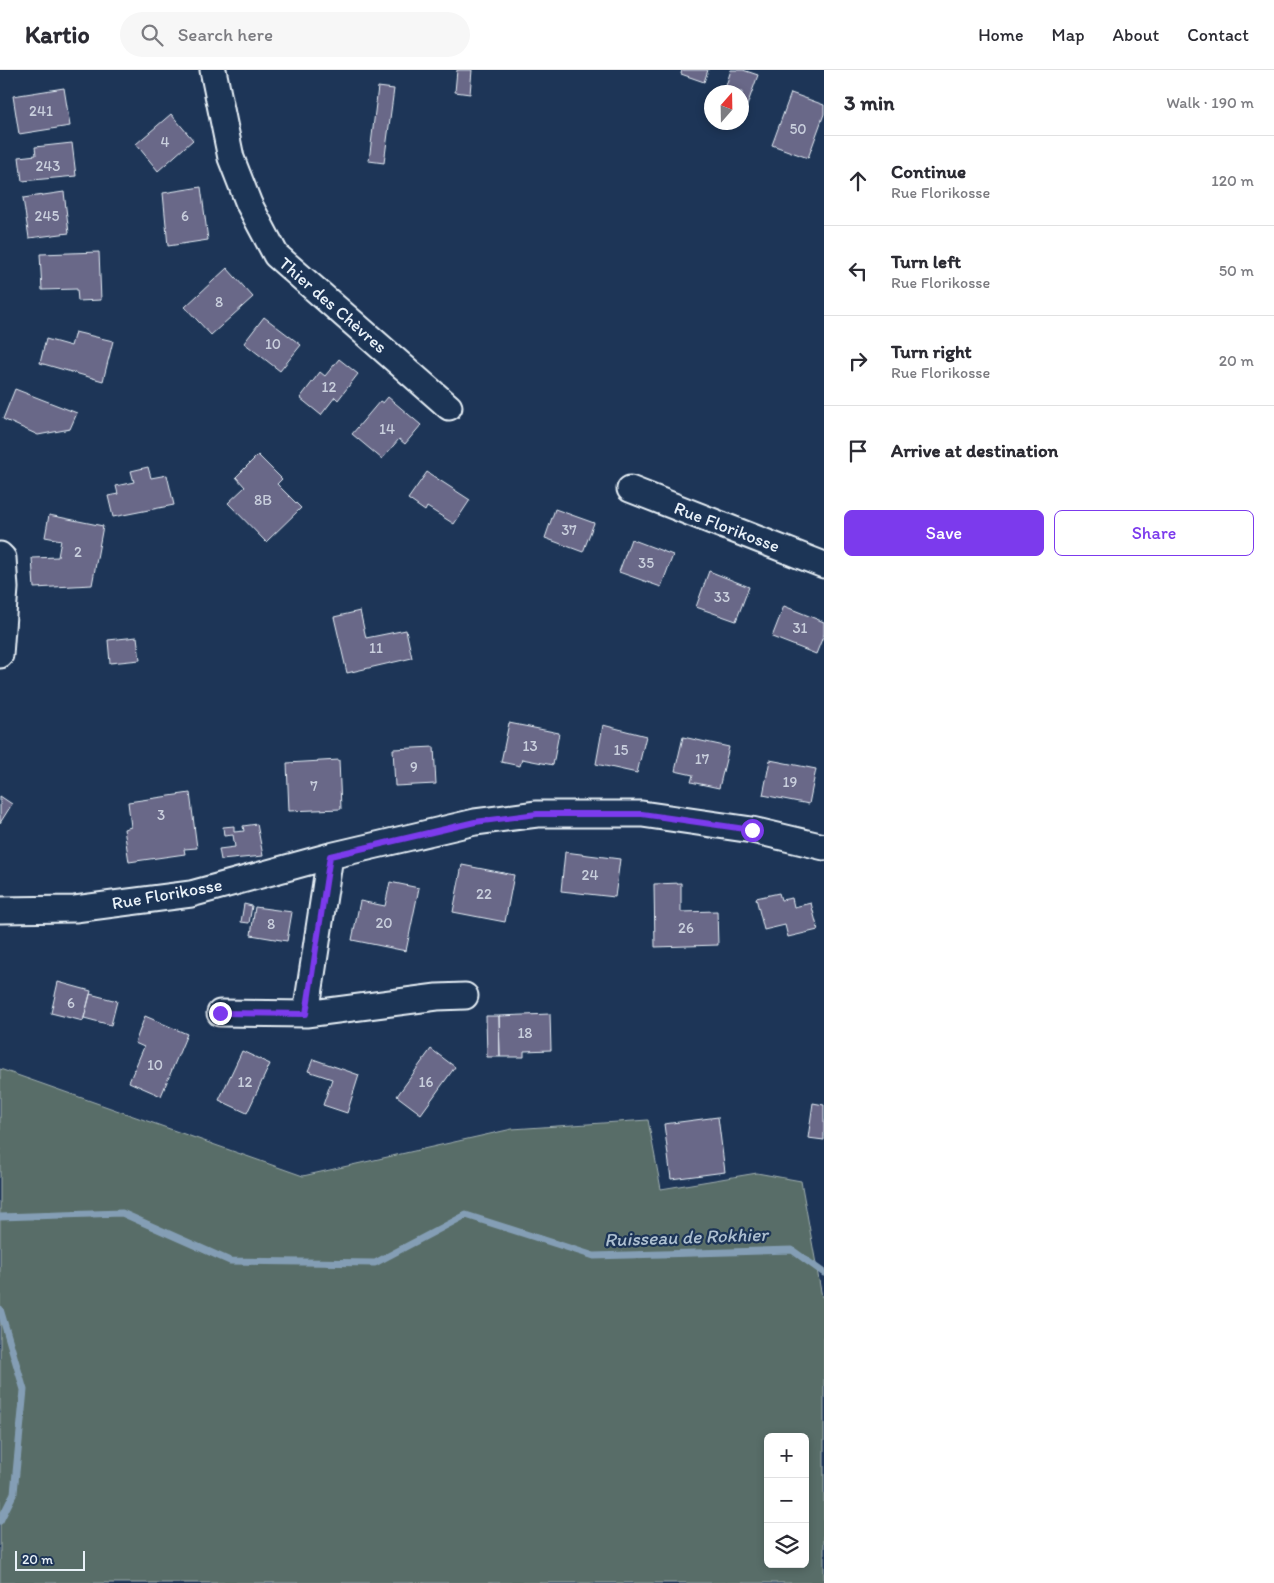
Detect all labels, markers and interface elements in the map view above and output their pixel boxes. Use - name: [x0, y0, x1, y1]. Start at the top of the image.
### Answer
- search box: [120, 12, 470, 57]
- text: Kartio: [25, 20, 90, 49]
- icon: search: [138, 21, 166, 49]
- text: Search here: [178, 23, 273, 46]
- text: Home: [978, 24, 1024, 46]
- text: Map: [1052, 24, 1085, 46]
- text: About: [1113, 24, 1159, 46]
- text: Contact: [1187, 24, 1249, 46]
- north arrow: [704, 85, 749, 130]
- text: 3 min: [844, 90, 894, 115]
- text: Walk · 190 m: [1166, 93, 1254, 112]
- house number: 241: [29, 102, 53, 120]
- house number: 50: [789, 120, 807, 138]
- house number: 4: [160, 133, 170, 151]
- house number: 243: [35, 157, 61, 175]
- text: Continue: [891, 160, 966, 183]
- icon: ahead: [844, 167, 872, 195]
- text: 120 m: [1211, 171, 1254, 190]
- text: Rue Florikosse: [891, 183, 990, 202]
- house number: 245: [35, 207, 60, 225]
- house number: 6: [181, 207, 189, 225]
- text: Turn left: [891, 250, 961, 273]
- street label: Thier des Chèvres: [275, 252, 391, 358]
- icon: left: [844, 257, 872, 285]
- text: 50 m: [1219, 261, 1254, 280]
- text: Rue Florikosse: [891, 273, 990, 292]
- house number: 8: [215, 293, 223, 311]
- house number: 10: [265, 335, 281, 353]
- text: Turn right: [891, 340, 972, 363]
- icon: right: [844, 347, 872, 375]
- text: 20 m: [1219, 351, 1254, 370]
- text: Rue Florikosse: [891, 363, 990, 382]
- house number: 12: [322, 378, 337, 396]
- house number: 14: [379, 420, 395, 438]
- icon: arrive: [844, 437, 872, 465]
- text: Arrive at destination: [891, 439, 1058, 462]
- house number: 8B: [254, 491, 272, 509]
- street label: Rue Florikosse: [671, 497, 783, 557]
- button: Save: [844, 510, 1044, 556]
- button: Share: [1054, 510, 1254, 556]
- house number: 37: [561, 521, 577, 539]
- house number: 2: [74, 543, 82, 561]
- house number: 35: [638, 554, 654, 572]
- house number: 33: [714, 588, 730, 606]
- house number: 31: [792, 619, 808, 637]
- house number: 11: [369, 639, 383, 657]
- house number: 13: [522, 737, 538, 755]
- house number: 15: [614, 741, 629, 759]
- house number: 17: [695, 750, 710, 768]
- house number: 9: [410, 758, 418, 776]
- house number: 19: [783, 773, 798, 791]
- house number: 7: [310, 777, 318, 795]
- house number: 3: [157, 806, 165, 824]
- route start: [741, 819, 764, 842]
- house number: 24: [582, 866, 598, 884]
- street label: Rue Florikosse: [110, 873, 224, 915]
- house number: 22: [476, 885, 492, 903]
- house number: 20: [375, 914, 393, 932]
- house number: 8: [267, 915, 275, 933]
- house number: 26: [678, 919, 694, 937]
- house number: 6: [67, 994, 75, 1012]
- route end: [209, 1002, 232, 1025]
- house number: 18: [517, 1024, 533, 1042]
- house number: 10: [147, 1056, 163, 1074]
- house number: 12: [238, 1073, 253, 1091]
- house number: 16: [419, 1073, 434, 1091]
- water label: Ruisseau de Rokhier: [604, 1223, 771, 1251]
- map controls: [764, 1433, 809, 1568]
- button: +: [764, 1433, 809, 1478]
- button: −: [764, 1478, 809, 1523]
- button: layers: [764, 1523, 809, 1568]
- scale bar: [15, 1548, 85, 1571]
- text: 20 m: [22, 1551, 53, 1568]

